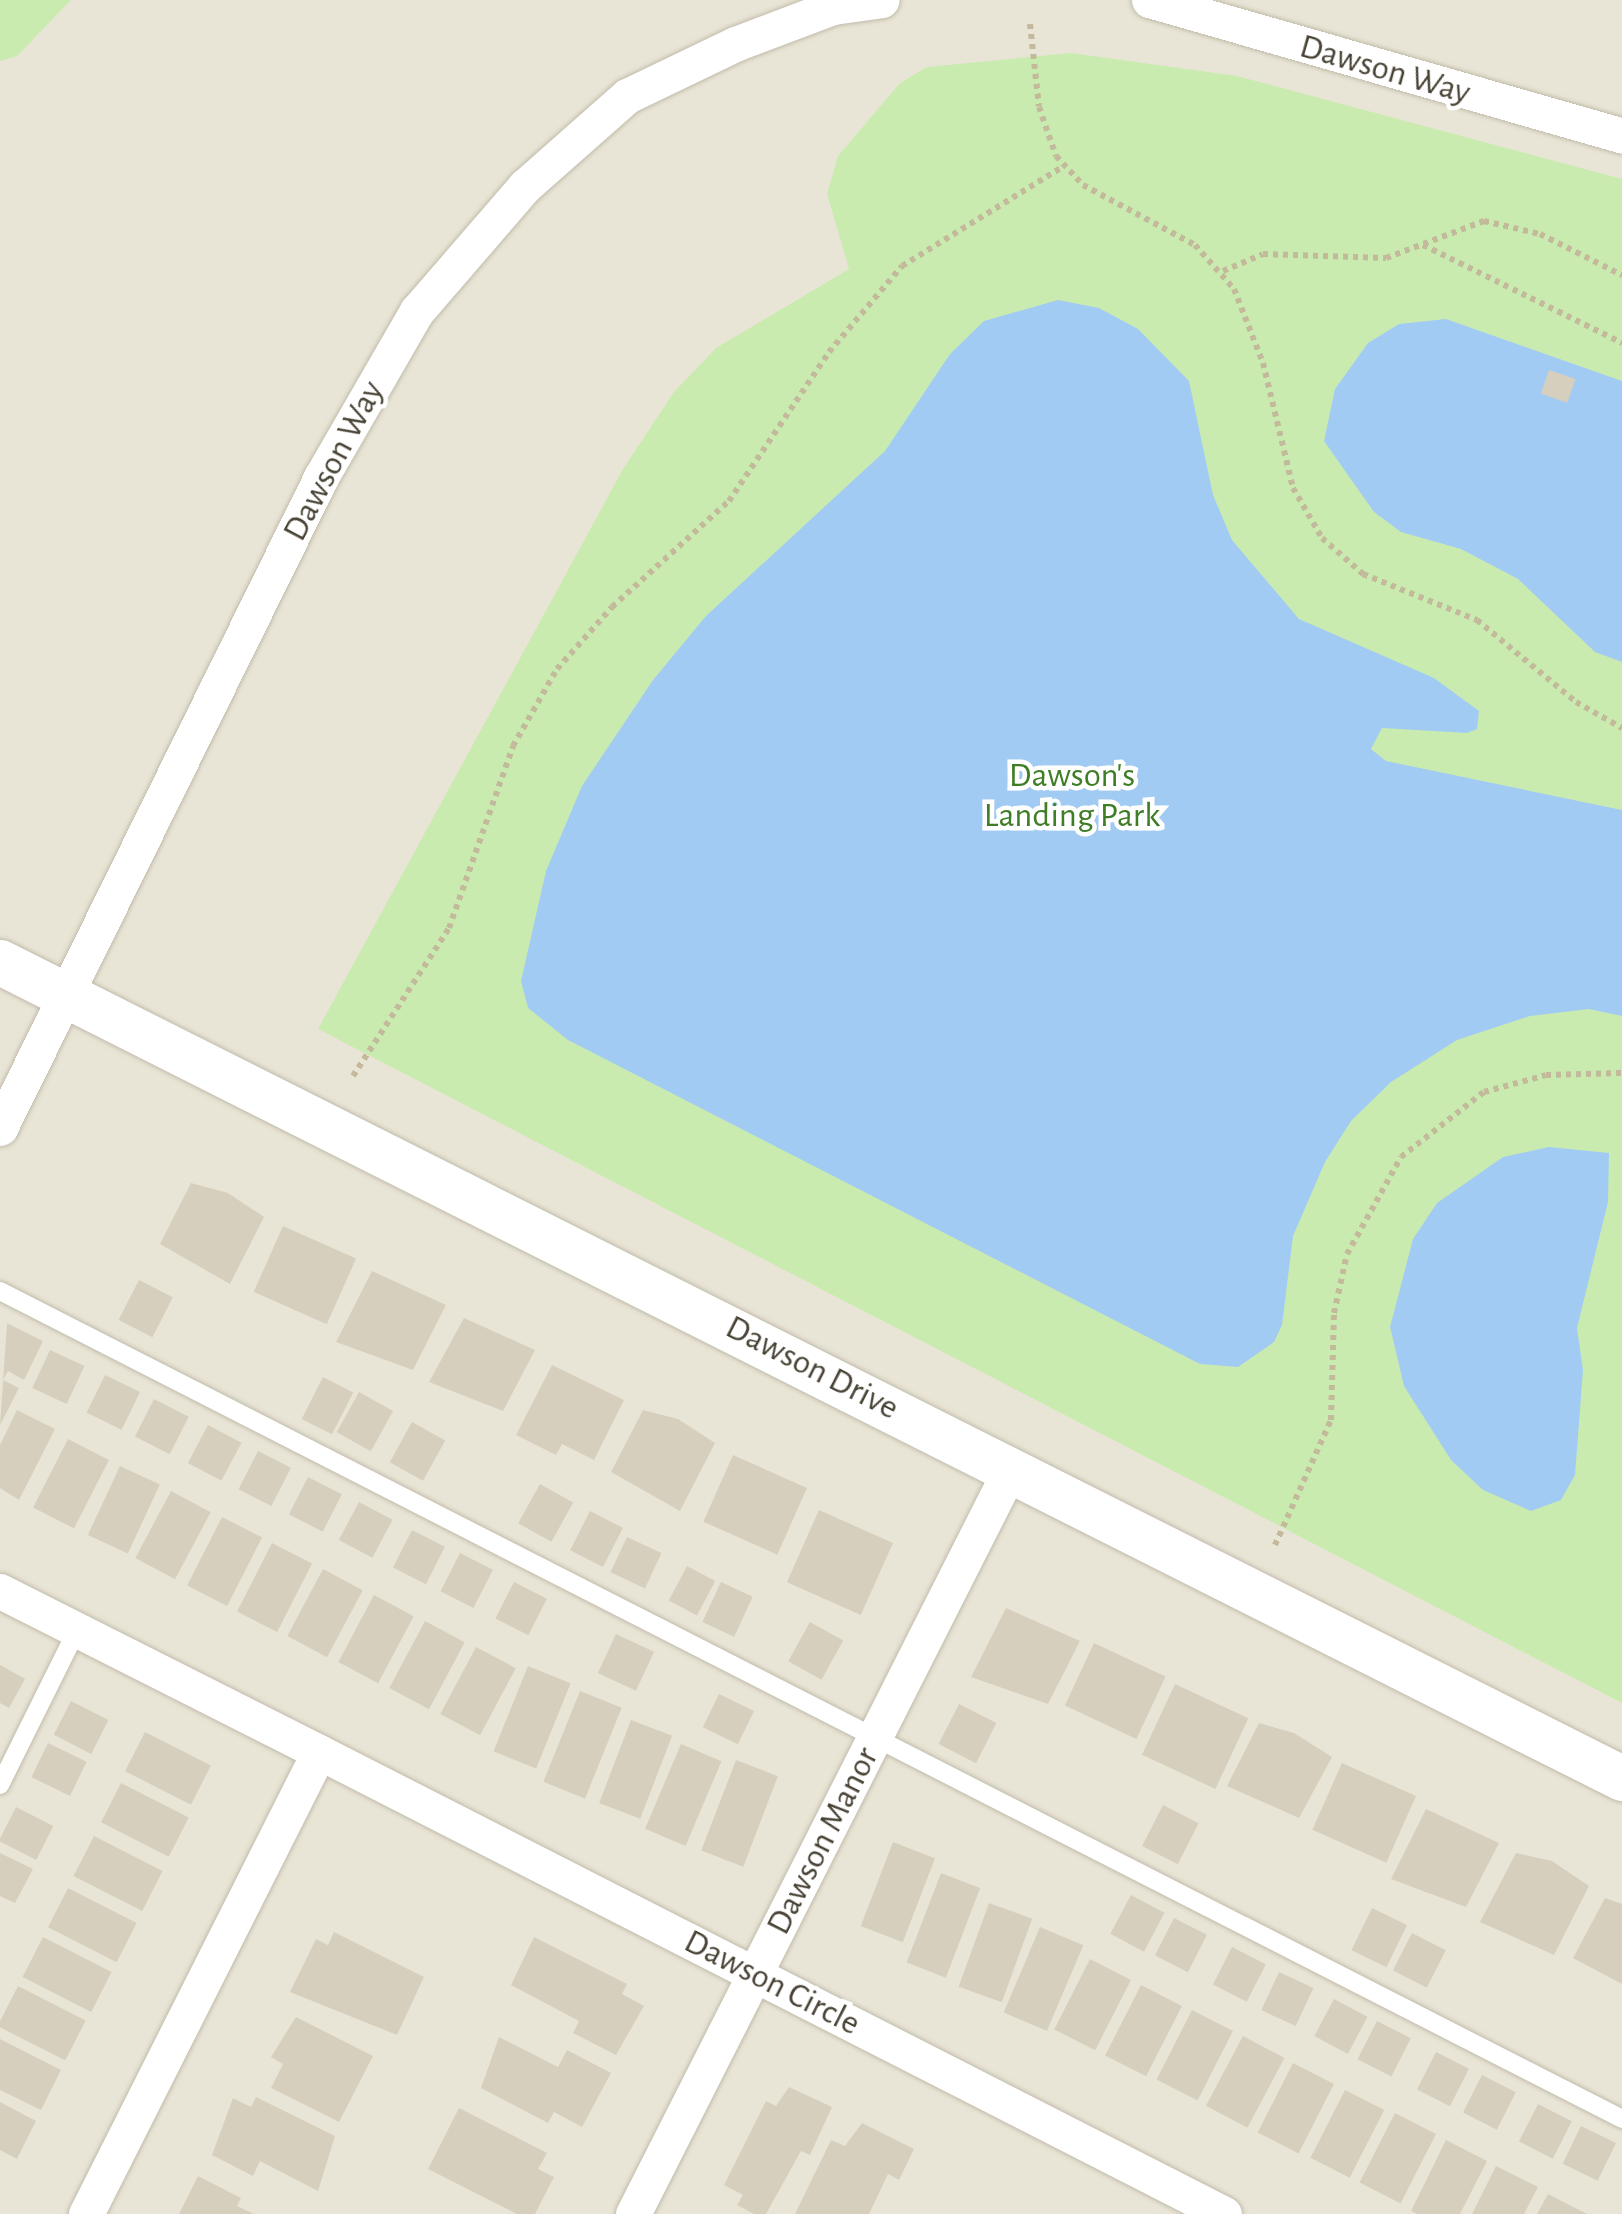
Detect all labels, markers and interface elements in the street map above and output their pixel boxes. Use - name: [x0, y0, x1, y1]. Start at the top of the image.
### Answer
- street label: Dawson Way: [1295, 26, 1475, 114]
- street label: Dawson Way: [274, 374, 394, 548]
- park label: Dawson's Landing Park: [984, 755, 1160, 837]
- street label: Dawson Drive: [719, 1307, 905, 1429]
- street label: Dawson Manor: [758, 1740, 888, 1942]
- street label: Dawson Circle: [677, 1921, 867, 2045]

